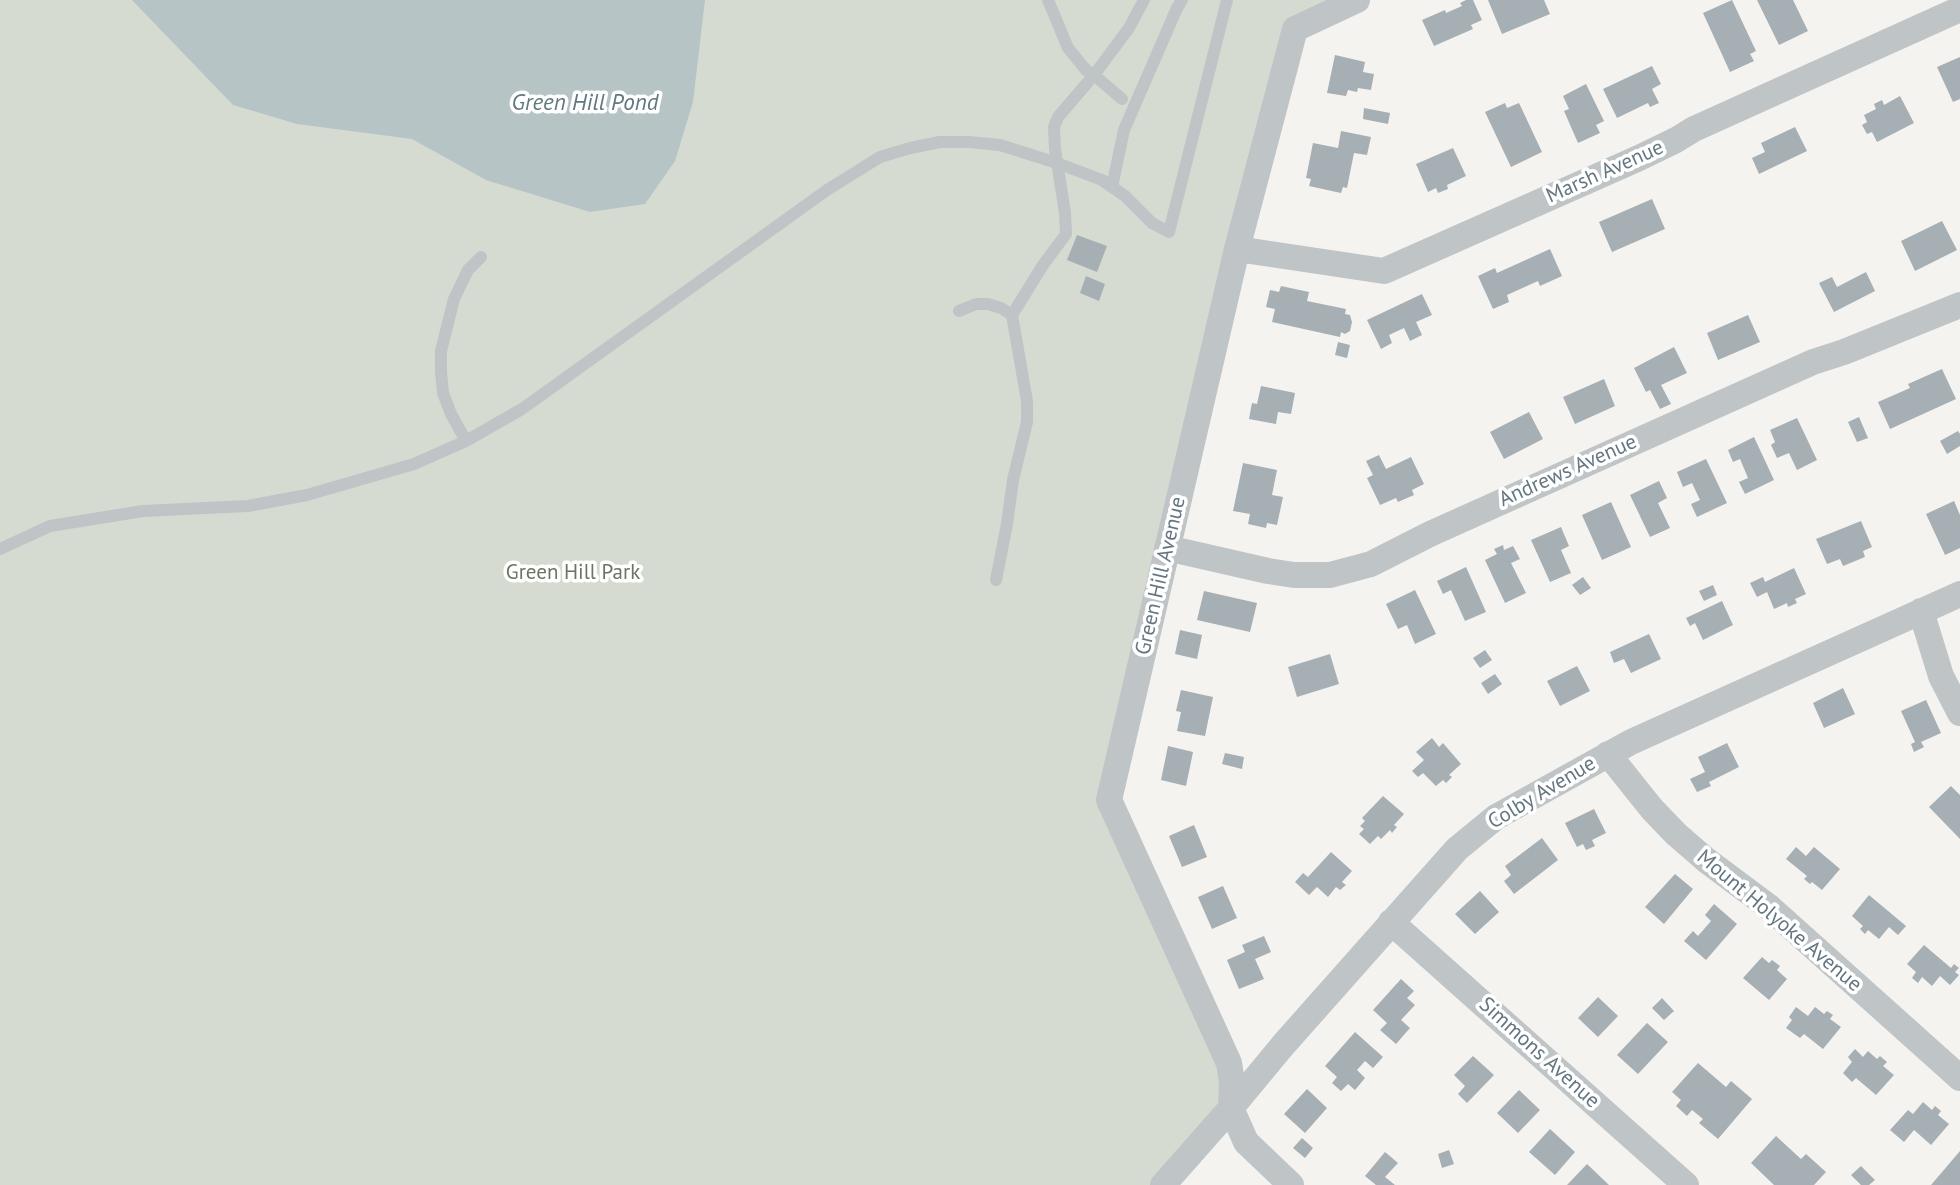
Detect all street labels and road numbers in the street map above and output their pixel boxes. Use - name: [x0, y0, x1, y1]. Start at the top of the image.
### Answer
- street label: Marsh Avenue: [1542, 135, 1668, 209]
- street label: Andrews Avenue: [1495, 429, 1641, 513]
- street label: Green Hill Avenue: [1131, 495, 1191, 657]
- street label: Colby Avenue: [1484, 751, 1600, 835]
- street label: Mount Holyoke Avenue: [1691, 845, 1867, 997]
- street label: Simmons Avenue: [1473, 992, 1605, 1114]

